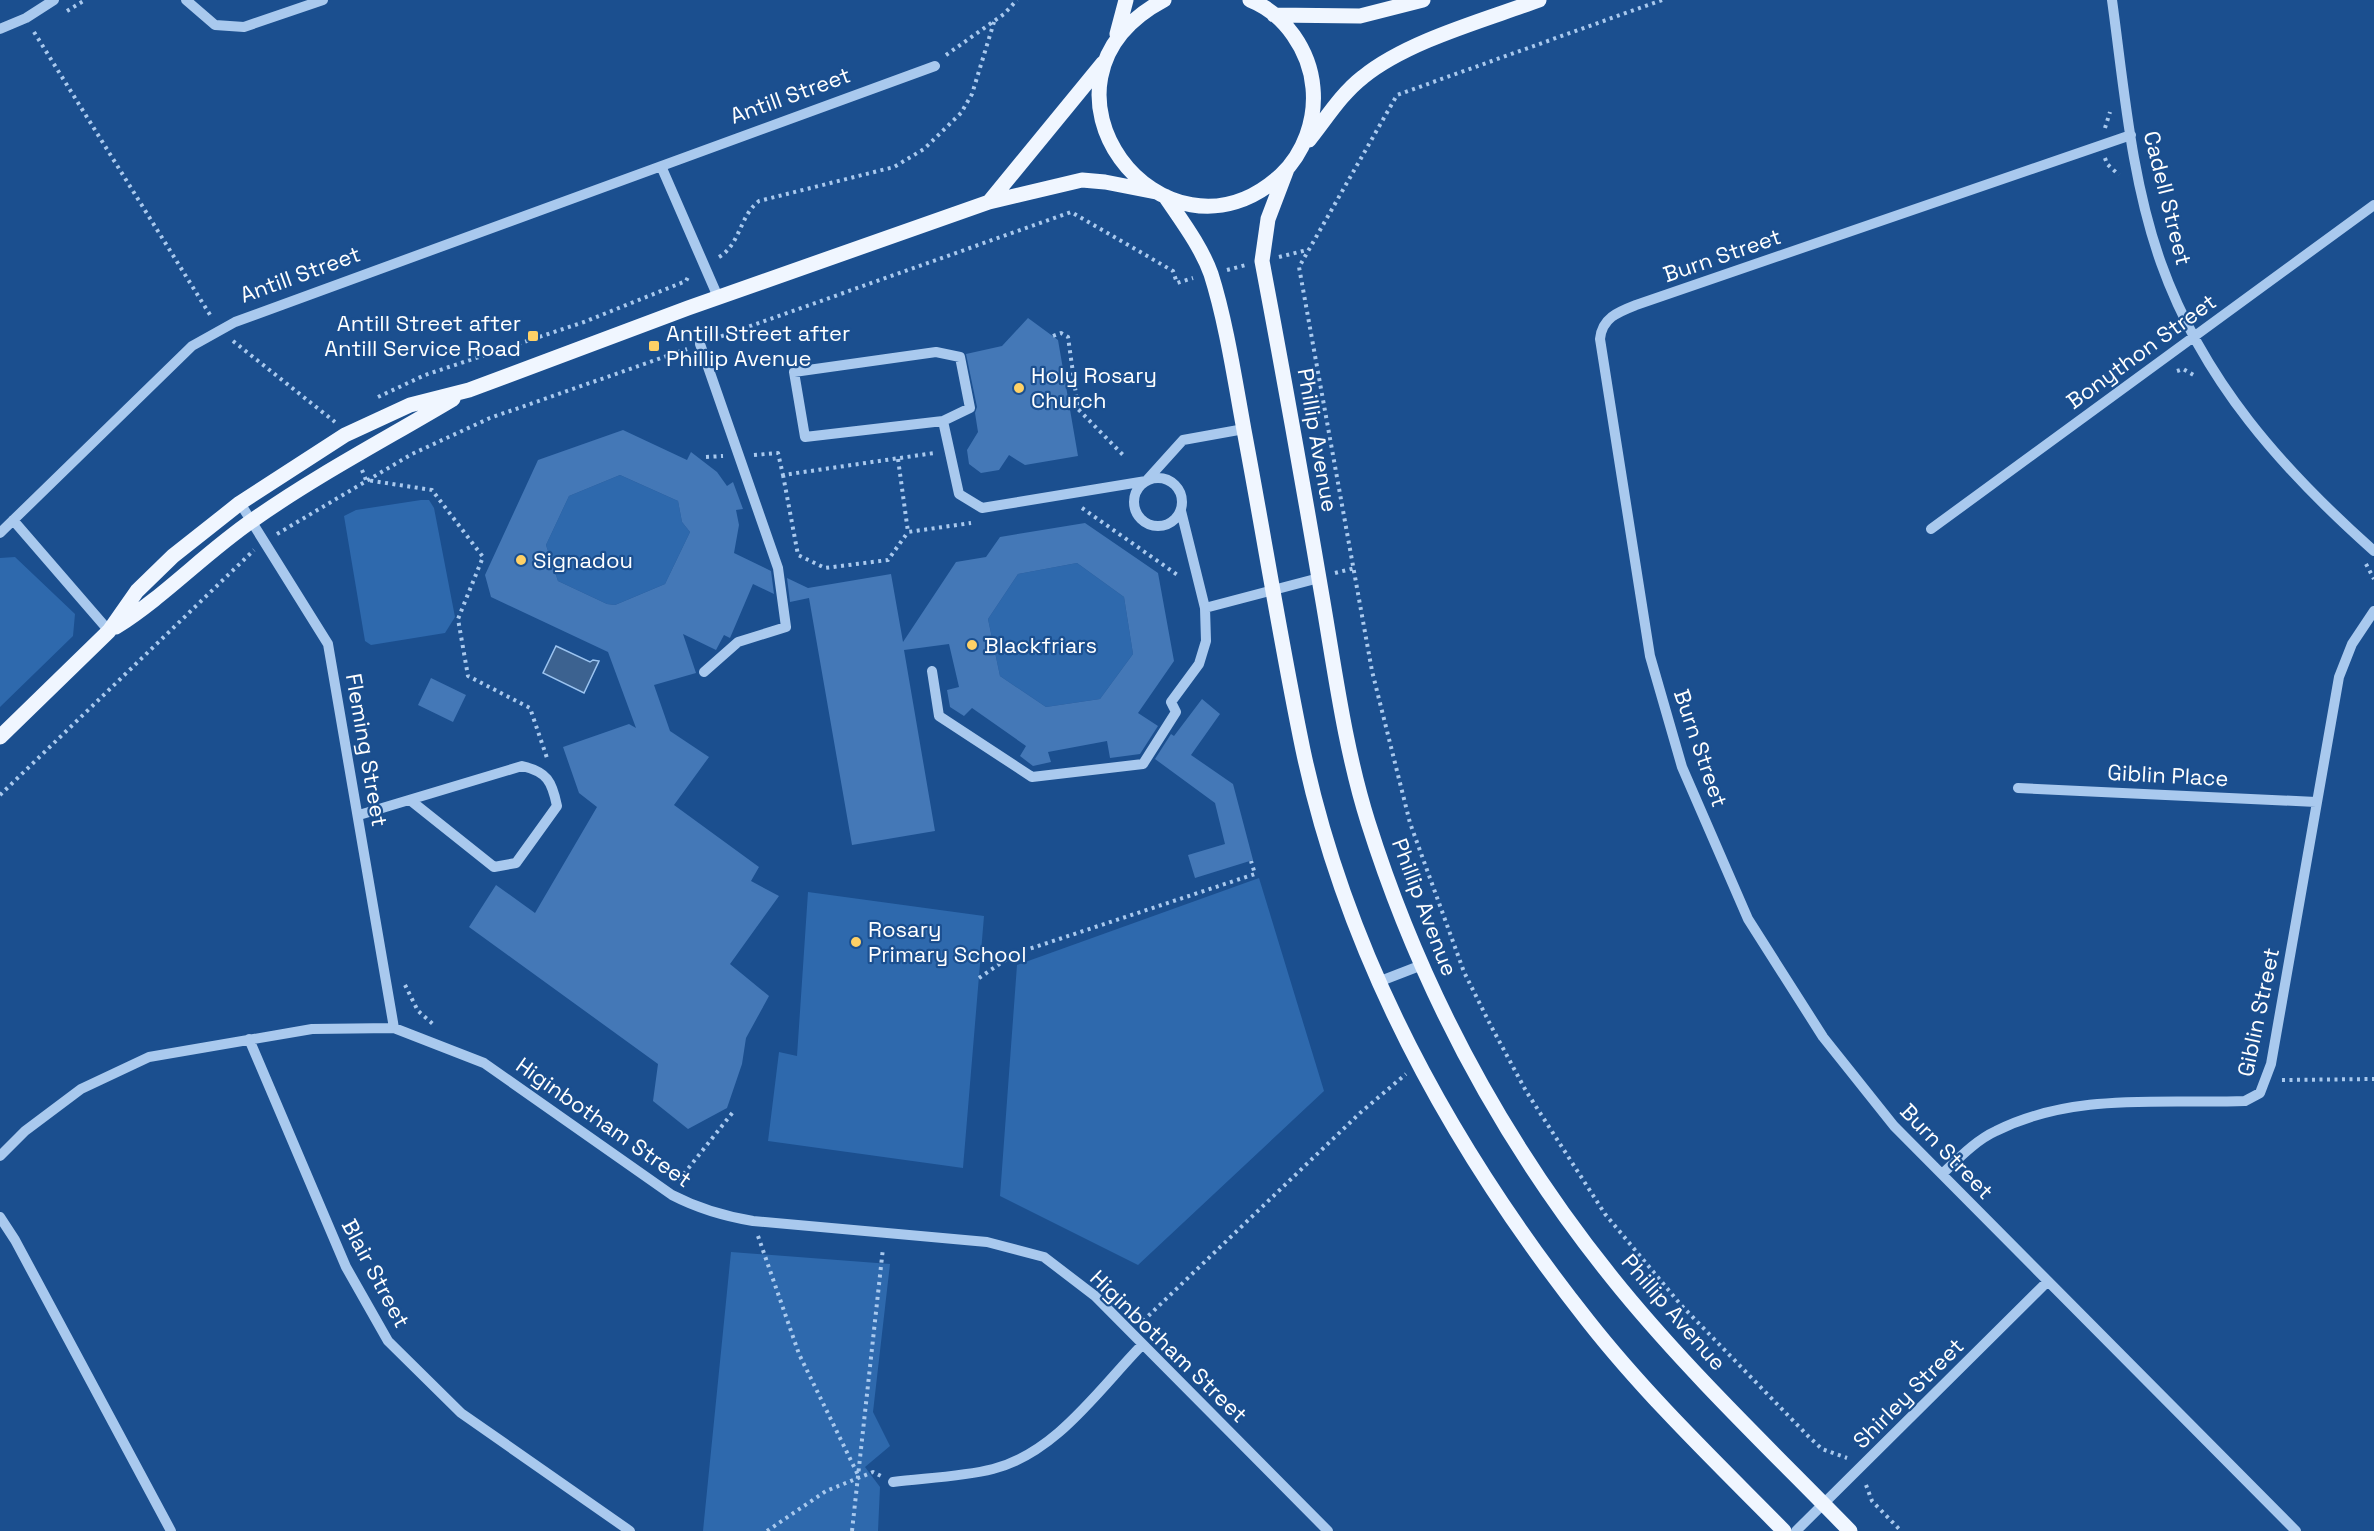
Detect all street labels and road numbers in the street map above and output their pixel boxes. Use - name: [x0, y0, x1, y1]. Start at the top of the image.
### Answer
- street label: Antill Street: [726, 60, 854, 130]
- street label: Cadell Street: [2138, 128, 2198, 268]
- street label: Burn Street: [1659, 222, 1785, 288]
- street label: Antill Street: [236, 239, 364, 309]
- street label: Bonython Street: [2061, 287, 2221, 415]
- street label: Phillip Avenue: [1292, 366, 1344, 514]
- street label: Fleming Street: [340, 671, 394, 829]
- street label: Burn Street: [1668, 685, 1734, 811]
- street label: Giblin Place: [2107, 758, 2229, 792]
- street label: Phillip Avenue: [1386, 834, 1464, 980]
- street label: Giblin Street: [2231, 945, 2285, 1079]
- street label: Higinbotham Street: [511, 1051, 697, 1193]
- street label: Burn Street: [1894, 1097, 2000, 1205]
- street label: Blair Street: [336, 1214, 416, 1332]
- street label: Phillip Avenue: [1616, 1248, 1732, 1376]
- street label: Higinbotham Street: [1084, 1264, 1254, 1428]
- street label: Shirley Street: [1847, 1332, 1969, 1454]

